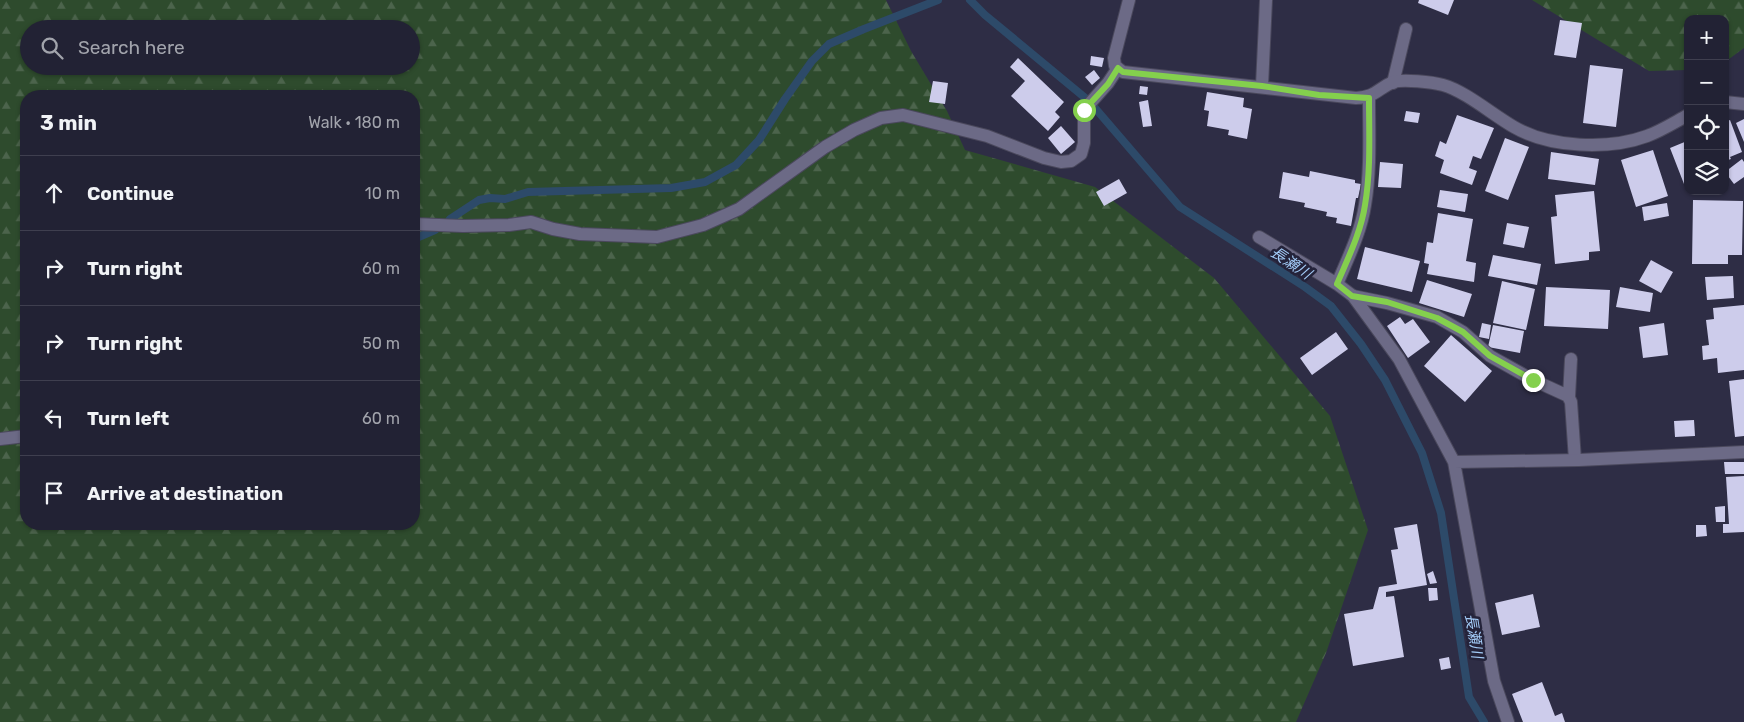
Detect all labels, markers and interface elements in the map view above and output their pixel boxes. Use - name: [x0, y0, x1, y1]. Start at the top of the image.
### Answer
- map controls: [1684, 15, 1729, 195]
- button: +: [1684, 15, 1729, 60]
- search box: [20, 20, 420, 75]
- icon: search: [38, 34, 66, 62]
- text: Search here: [78, 36, 185, 59]
- button: −: [1684, 60, 1729, 105]
- route start: [1073, 99, 1096, 122]
- button: locate: [1684, 105, 1729, 150]
- text: 3 min: [40, 110, 97, 135]
- text: Walk · 180 m: [308, 113, 400, 132]
- button: layers: [1684, 150, 1729, 195]
- icon: ahead: [40, 179, 68, 207]
- text: Continue: [87, 182, 174, 205]
- text: 10 m: [365, 184, 400, 203]
- water label: 長瀬川: [1267, 243, 1316, 284]
- icon: right: [40, 254, 68, 282]
- text: Turn right: [87, 257, 182, 280]
- text: 60 m: [362, 259, 400, 278]
- icon: right: [40, 329, 68, 357]
- text: Turn right: [87, 332, 182, 355]
- text: 50 m: [362, 334, 400, 353]
- route end: [1522, 369, 1545, 392]
- icon: left: [40, 404, 68, 432]
- text: Turn left: [87, 407, 169, 430]
- text: 60 m: [362, 409, 400, 428]
- icon: arrive: [40, 479, 68, 507]
- text: Arrive at destination: [87, 482, 283, 505]
- water label: 長瀬川: [1462, 612, 1487, 662]

